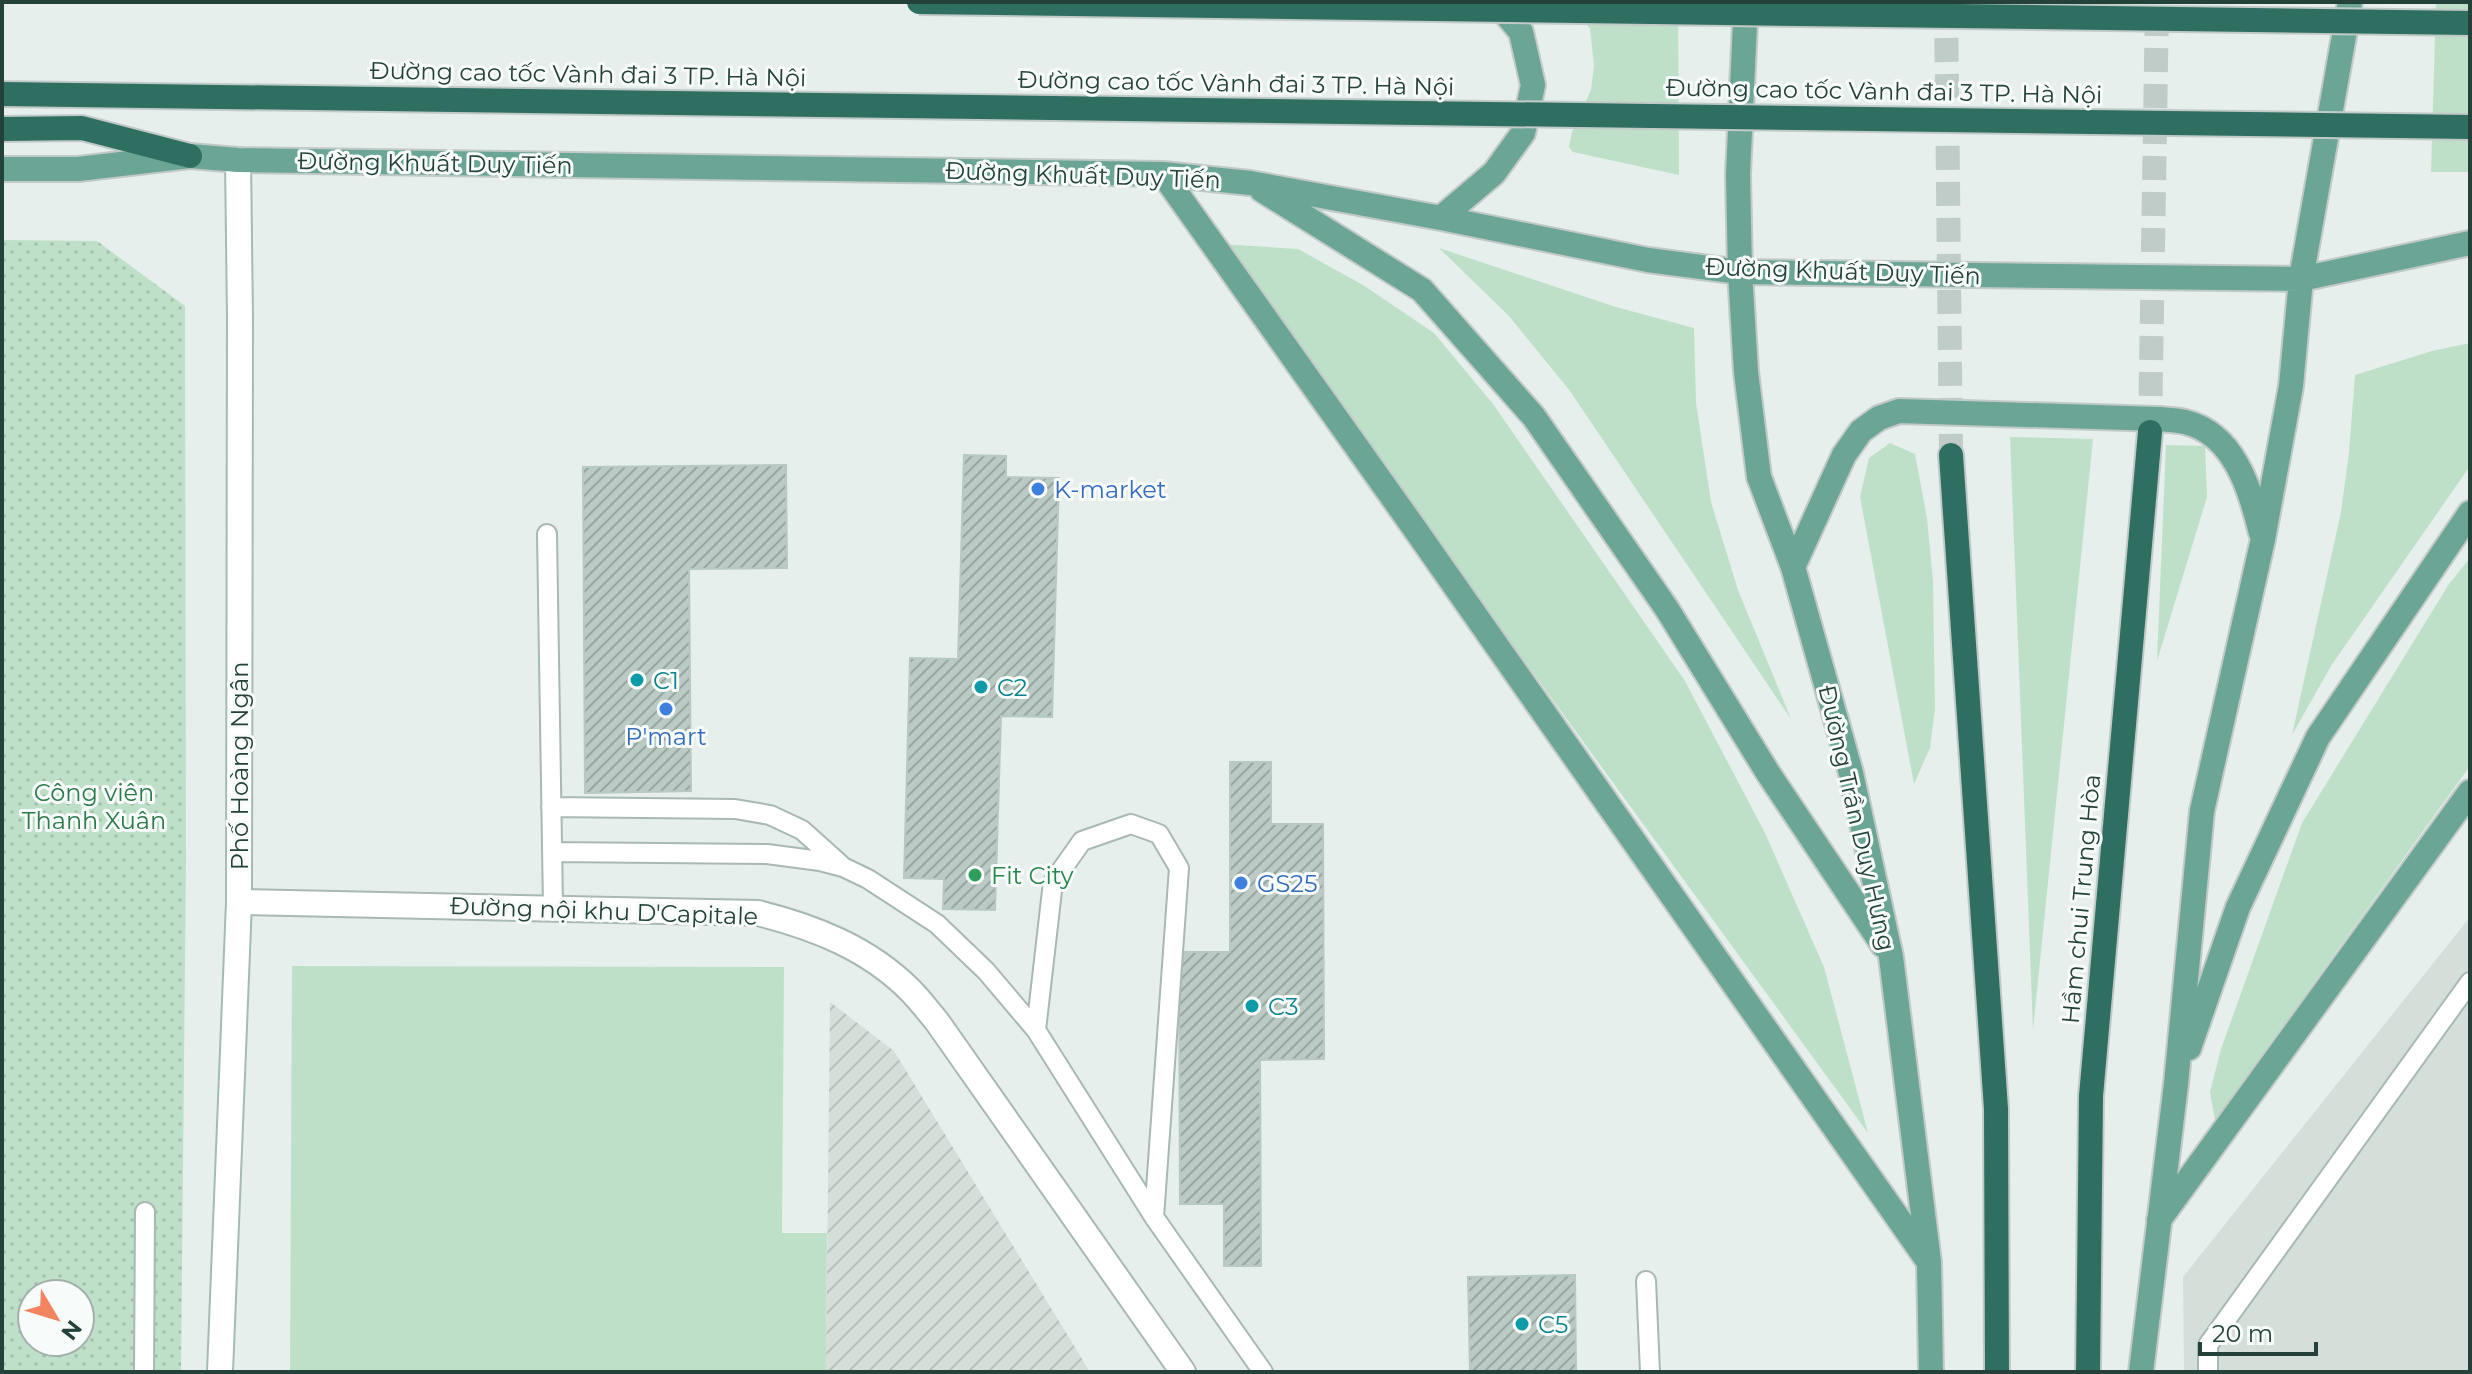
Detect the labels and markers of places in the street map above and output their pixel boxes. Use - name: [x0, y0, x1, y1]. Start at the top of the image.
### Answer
- place label: K-market: [1054, 475, 1167, 504]
- marker: K-market: [1029, 480, 1047, 498]
- place label: C1: [653, 666, 679, 695]
- marker: C1: [628, 671, 646, 689]
- place label: C2: [997, 673, 1027, 702]
- marker: C2: [972, 678, 990, 696]
- marker: P'mart: [657, 700, 675, 718]
- place label: P'mart: [625, 722, 707, 751]
- place label: Fit City: [991, 861, 1074, 890]
- marker: Fit City: [966, 866, 984, 884]
- place label: GS25: [1257, 869, 1318, 898]
- marker: GS25: [1232, 874, 1250, 892]
- place label: C3: [1268, 992, 1299, 1021]
- marker: C3: [1243, 997, 1261, 1015]
- place label: C5: [1538, 1310, 1568, 1339]
- marker: C5: [1513, 1315, 1531, 1333]

